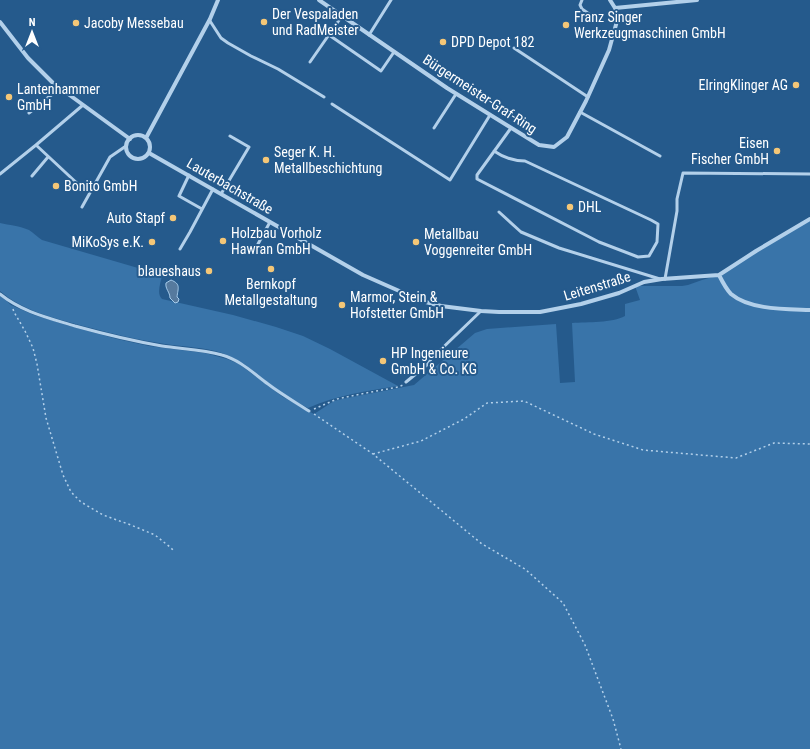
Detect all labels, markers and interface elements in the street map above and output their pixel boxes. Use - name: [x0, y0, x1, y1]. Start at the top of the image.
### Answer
- place label: Der Vespaladen und RadMeister: [272, 6, 359, 38]
- place label: Franz Singer Werkzeugmaschinen GmbH: [574, 9, 726, 41]
- north arrow: [12, 12, 52, 52]
- place label: Jacoby Messebau: [84, 15, 184, 31]
- text: N: [29, 16, 36, 29]
- marker: Der Vespaladen und RadMeister: [259, 17, 269, 27]
- marker: Jacoby Messebau: [71, 18, 81, 28]
- marker: Franz Singer Werkzeugmaschinen GmbH: [561, 20, 571, 30]
- place label: DPD Depot 182: [451, 34, 535, 50]
- marker: DPD Depot 182: [438, 37, 448, 47]
- street label: Bürgermeister-Graf-Ring: [420, 51, 540, 137]
- place label: ElringKlinger AG: [699, 77, 788, 93]
- marker: ElringKlinger AG: [791, 80, 801, 90]
- place label: Lantenhammer GmbH: [17, 81, 100, 113]
- marker: Lantenhammer GmbH: [4, 92, 14, 102]
- place label: Eisen Fischer GmbH: [691, 135, 769, 167]
- place label: Seger K. H. Metallbeschichtung: [274, 144, 383, 176]
- marker: Eisen Fischer GmbH: [772, 146, 782, 156]
- street label: Lauterbachstraße: [184, 155, 276, 217]
- marker: Seger K. H. Metallbeschichtung: [261, 155, 271, 165]
- place label: Bonito GmbH: [64, 178, 137, 194]
- marker: Bonito GmbH: [51, 181, 61, 191]
- place label: DHL: [578, 199, 602, 215]
- marker: DHL: [565, 202, 575, 212]
- place label: Auto Stapf: [107, 210, 166, 226]
- marker: Auto Stapf: [168, 213, 178, 223]
- place label: Holzbau Vorholz Hawran GmbH: [231, 225, 322, 257]
- place label: Metallbau Voggenreiter GmbH: [424, 226, 532, 258]
- place label: MiKoSys e.K.: [71, 234, 144, 250]
- marker: Holzbau Vorholz Hawran GmbH: [218, 236, 228, 246]
- marker: MiKoSys e.K.: [147, 237, 157, 247]
- marker: Metallbau Voggenreiter GmbH: [411, 237, 421, 247]
- place label: blaueshaus: [138, 263, 201, 279]
- marker: Bernkopf Metallgestaltung: [266, 264, 276, 274]
- marker: blaueshaus: [204, 266, 214, 276]
- street label: Leitenstraße: [562, 268, 633, 304]
- place label: Bernkopf Metallgestaltung: [225, 276, 317, 308]
- place label: Marmor, Stein & Hofstetter GmbH: [350, 289, 444, 321]
- marker: Marmor, Stein & Hofstetter GmbH: [337, 300, 347, 310]
- place label: HP Ingenieure GmbH & Co. KG: [391, 345, 477, 377]
- marker: HP Ingenieure GmbH & Co. KG: [378, 356, 388, 366]

